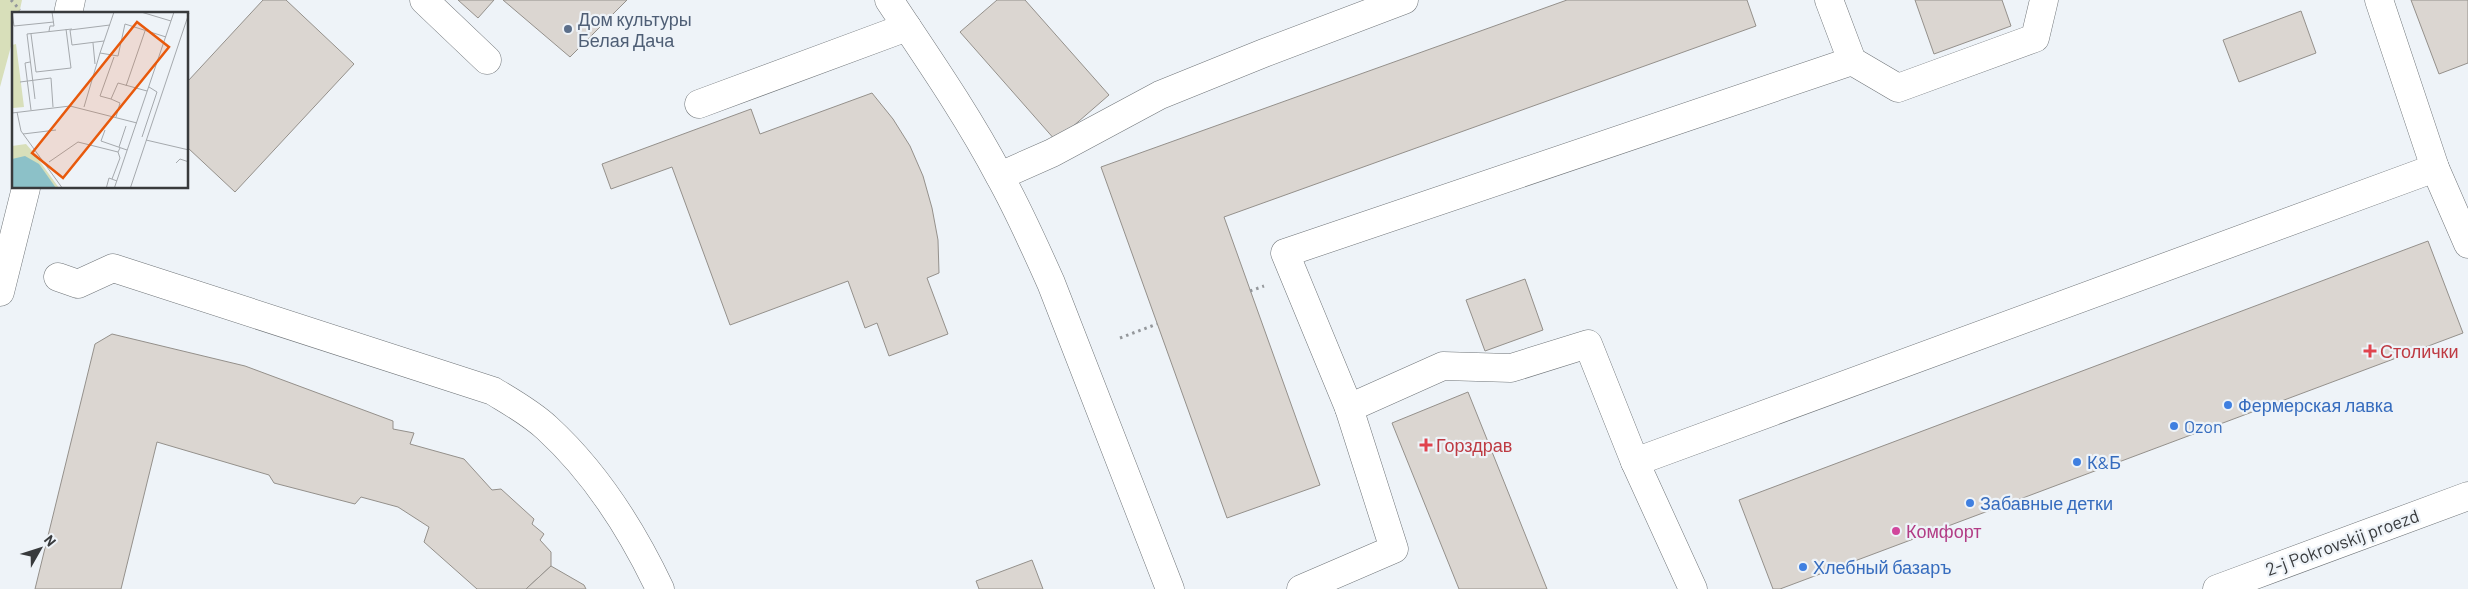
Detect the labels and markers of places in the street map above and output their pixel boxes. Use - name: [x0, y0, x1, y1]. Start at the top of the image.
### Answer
- place label: Дом культуры Белая Дача: [578, 8, 692, 51]
- marker: Дом культуры Белая Дача: [562, 23, 574, 35]
- place label: Столички: [2380, 340, 2459, 362]
- marker: Столички: [2364, 345, 2376, 357]
- place label: Фермерская лавка: [2238, 394, 2394, 416]
- marker: Фермерская лавка: [2222, 399, 2234, 411]
- place label: Ozon: [2184, 415, 2223, 437]
- marker: Ozon: [2168, 420, 2180, 432]
- place label: Горздрав: [1436, 434, 1512, 456]
- marker: Горздрав: [1420, 439, 1432, 451]
- place label: К&Б: [2087, 451, 2121, 473]
- marker: К&Б: [2071, 456, 2083, 468]
- place label: Забавные детки: [1980, 492, 2113, 514]
- marker: Забавные детки: [1964, 497, 1976, 509]
- place label: Комфорт: [1906, 520, 1982, 542]
- marker: Комфорт: [1890, 525, 1902, 537]
- place label: Хлебный базаръ: [1813, 556, 1951, 578]
- marker: Хлебный базаръ: [1797, 561, 1809, 573]

